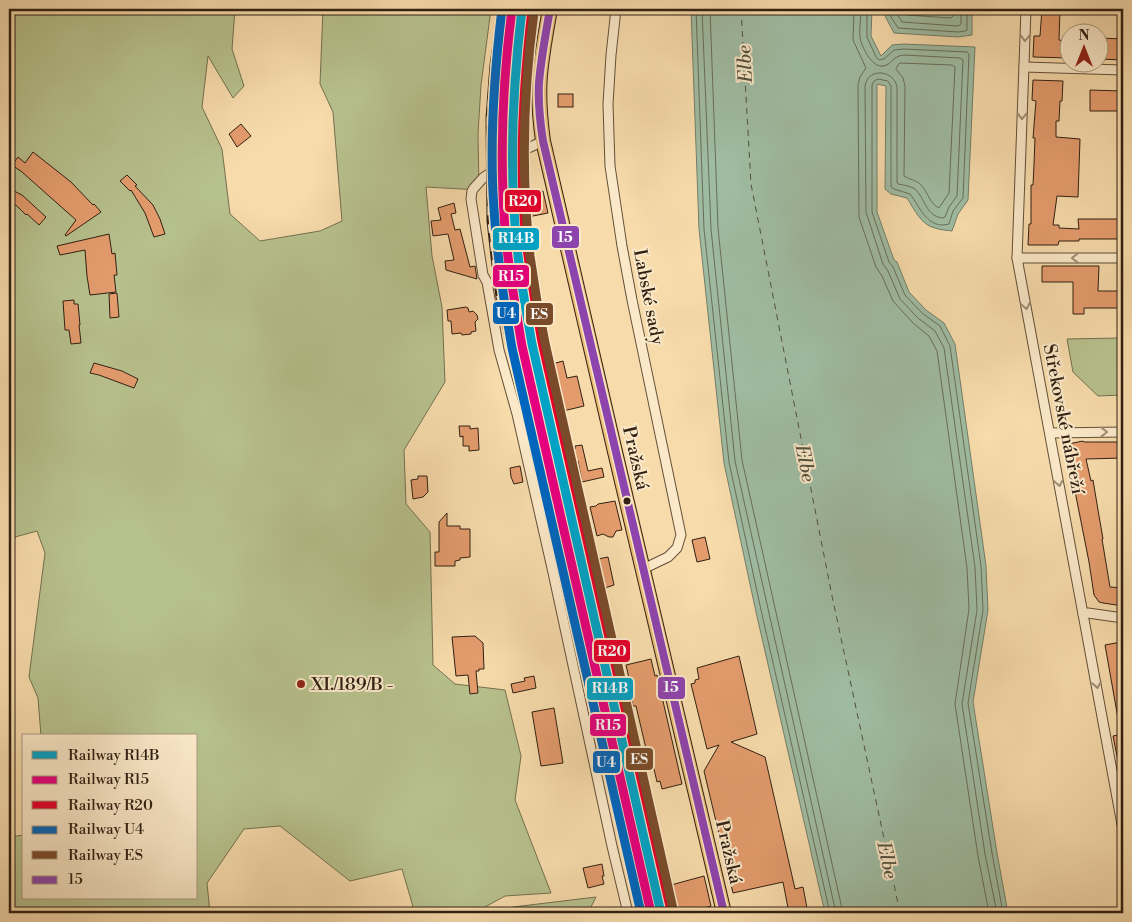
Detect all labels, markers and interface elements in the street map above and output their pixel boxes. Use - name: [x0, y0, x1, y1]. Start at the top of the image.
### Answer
- north arrow: [1060, 22, 1110, 72]
- text: N: [1078, 27, 1090, 45]
- one-way arrow: [1020, 34, 1030, 42]
- water label: Elbe: [732, 45, 758, 84]
- one-way arrow: [1017, 112, 1027, 120]
- line badge: R20: [504, 189, 542, 213]
- text: R20: [508, 193, 538, 211]
- line badge: 15: [551, 225, 580, 249]
- line badge: R14B: [492, 227, 540, 251]
- text: 15: [557, 229, 573, 247]
- text: R14B: [498, 230, 534, 248]
- street label: Labské sady: [628, 247, 669, 347]
- one-way arrow: [1070, 253, 1078, 263]
- line badge: R15: [492, 264, 530, 288]
- text: R15: [498, 268, 524, 286]
- line badge: U4: [492, 301, 520, 325]
- line badge: ES: [525, 302, 554, 326]
- one-way arrow: [1021, 302, 1031, 311]
- text: U4: [496, 305, 516, 323]
- text: ES: [530, 306, 548, 324]
- street label: Střekovské nábřeží: [1038, 342, 1090, 497]
- street label: Pražská: [617, 424, 654, 493]
- one-way arrow: [1100, 427, 1108, 437]
- water label: Elbe: [789, 442, 820, 484]
- one-way arrow: [1054, 479, 1064, 488]
- unlabelled marker: [622, 496, 632, 506]
- line badge: R20: [593, 639, 631, 663]
- text: R20: [597, 643, 627, 661]
- place label: XI./189/B -: [310, 673, 394, 696]
- line badge: 15: [657, 676, 686, 700]
- line badge: R14B: [586, 677, 634, 701]
- marker: XI./189/B -: [295, 678, 307, 690]
- text: 15: [663, 679, 679, 697]
- text: R14B: [592, 680, 628, 698]
- one-way arrow: [1091, 681, 1101, 690]
- line badge: R15: [589, 713, 627, 737]
- text: R15: [595, 717, 621, 735]
- legend: [22, 734, 198, 900]
- text: Railway R14B: [68, 746, 160, 765]
- line badge: ES: [625, 747, 654, 771]
- line badge: U4: [592, 750, 621, 774]
- text: ES: [630, 751, 648, 769]
- text: U4: [596, 754, 616, 772]
- text: Railway R15: [68, 770, 149, 789]
- text: Railway R20: [68, 796, 153, 815]
- street label: Pražská: [710, 818, 747, 887]
- text: Railway U4: [68, 820, 144, 839]
- water label: Elbe: [871, 838, 903, 881]
- text: Railway ES: [68, 846, 143, 865]
- text: 15: [68, 870, 83, 889]

